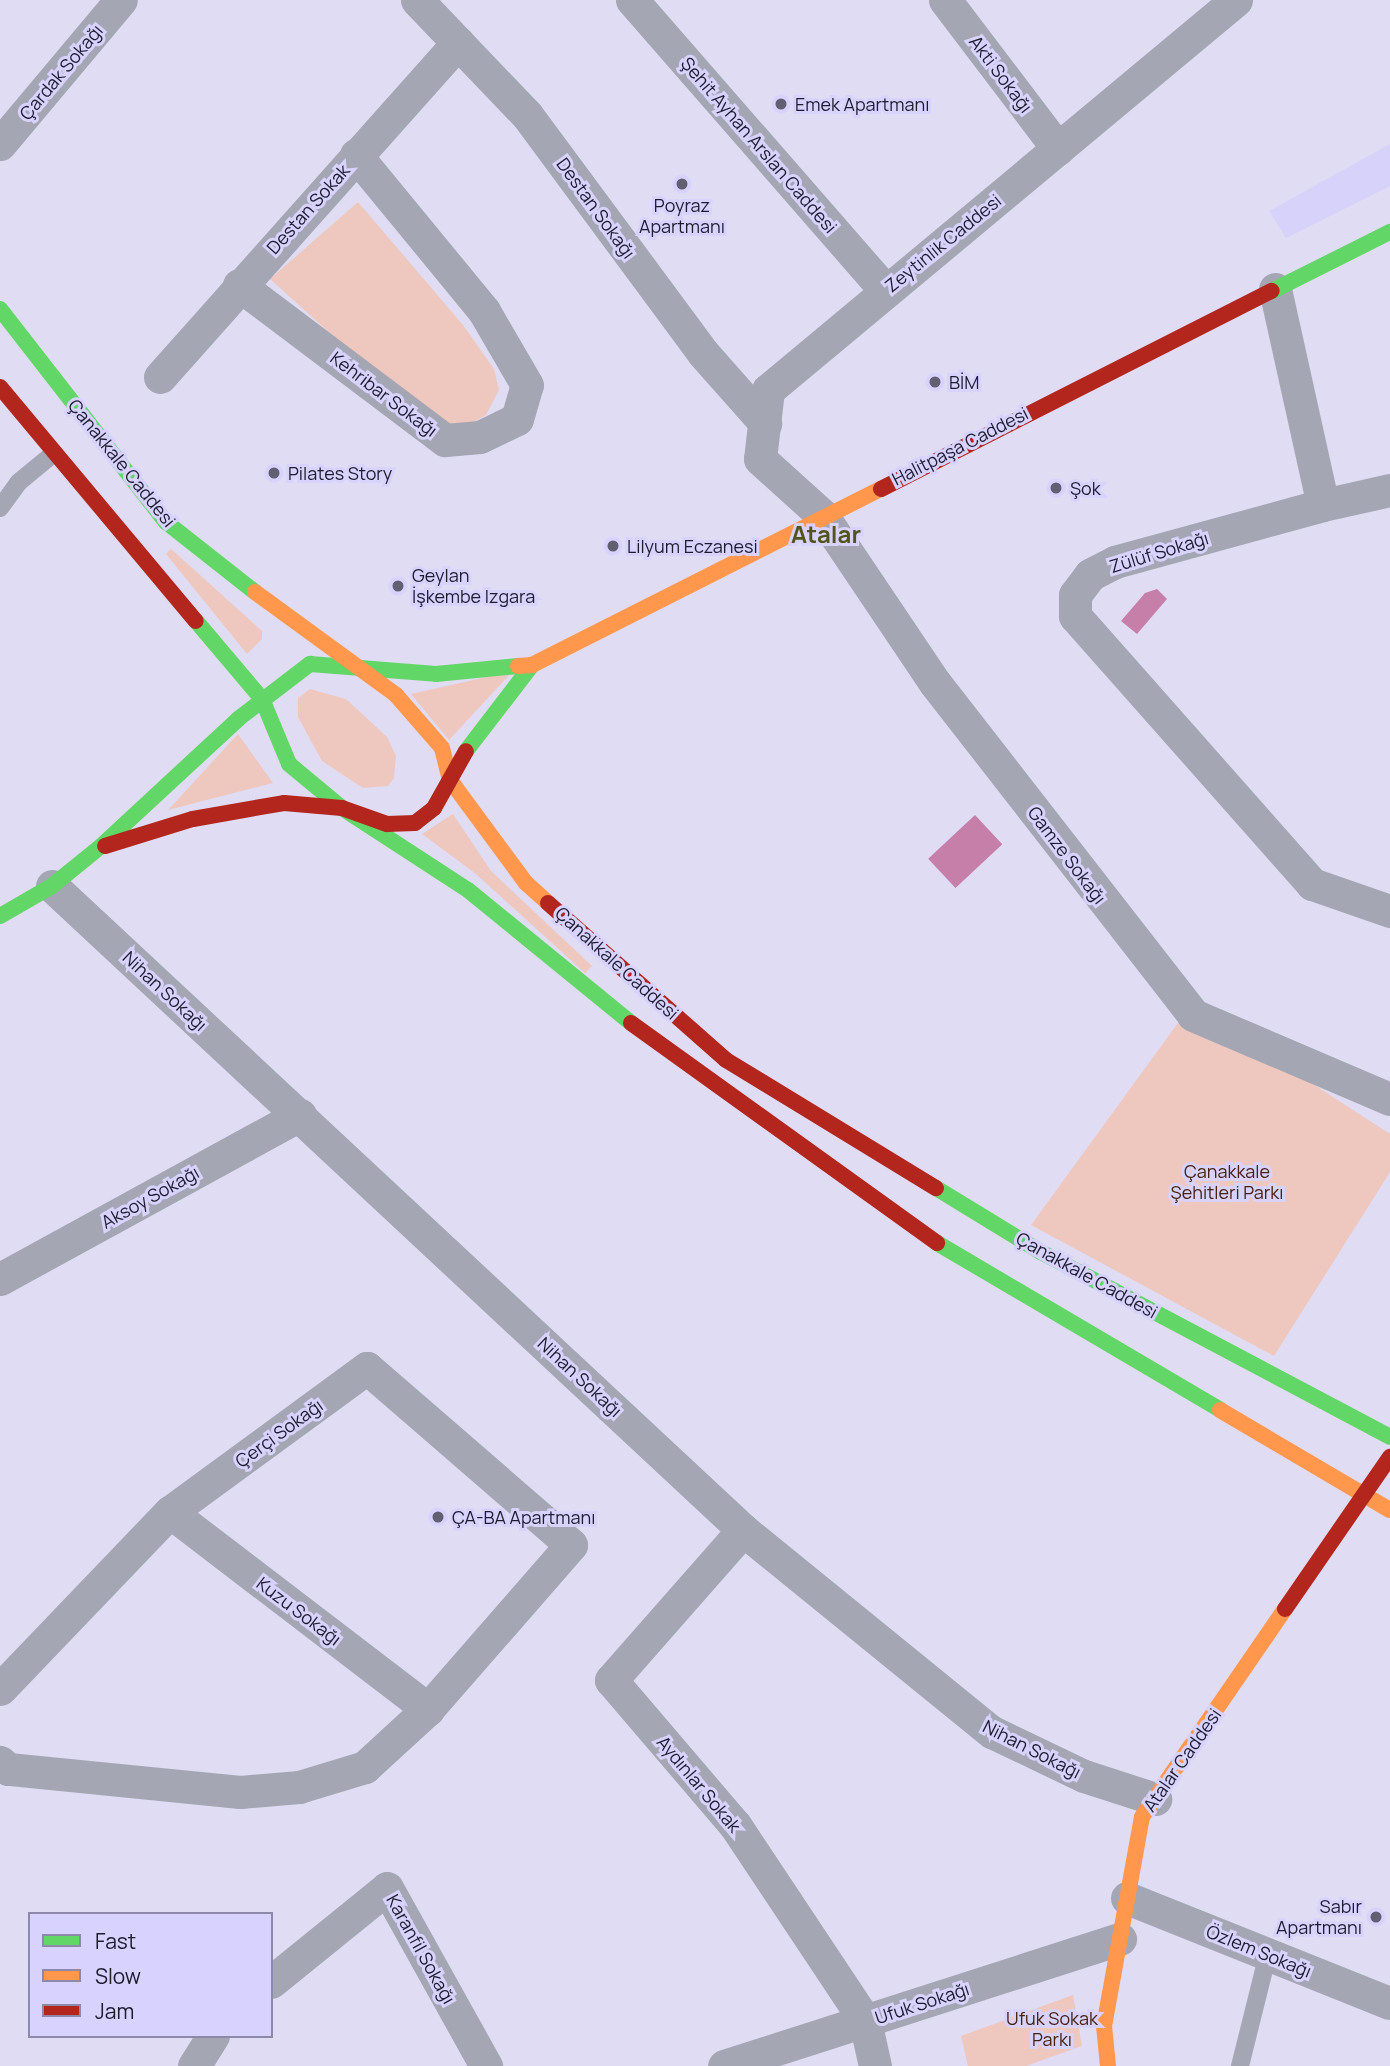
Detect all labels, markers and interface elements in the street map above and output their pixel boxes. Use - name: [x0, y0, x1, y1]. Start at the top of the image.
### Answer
- street label: Çardak Sokağı: [15, 20, 107, 124]
- street label: Akti Sokağı: [965, 31, 1037, 117]
- street label: Şehit Ayhan Arslan Caddesi: [677, 53, 841, 237]
- place label: Emek Apartmanı: [795, 93, 929, 115]
- marker: Emek Apartmanı: [773, 96, 789, 112]
- street label: Destan Sokağı: [552, 153, 640, 263]
- street label: Destan Sokak: [262, 160, 354, 258]
- marker: Poyraz Apartmanı: [674, 176, 690, 192]
- street label: Zeytinlik Caddesi: [881, 190, 1005, 296]
- place label: Poyraz Apartmanı: [639, 195, 725, 238]
- street label: Kehribar Sokağı: [326, 347, 442, 441]
- place label: BİM: [949, 371, 979, 393]
- marker: BİM: [927, 374, 943, 390]
- street label: Çanakkale Caddesi: [64, 395, 180, 531]
- street label: Halitpaşa Caddesi: [888, 402, 1032, 490]
- place label: Pilates Story: [288, 462, 392, 484]
- marker: Pilates Story: [266, 465, 282, 481]
- place label: Şok: [1070, 477, 1101, 499]
- marker: Şok: [1048, 480, 1064, 496]
- district label: Atalar: [791, 520, 861, 548]
- street label: Zülüf Sokağı: [1107, 527, 1211, 577]
- place label: Lilyum Eczanesi: [627, 535, 758, 557]
- marker: Lilyum Eczanesi: [605, 538, 621, 554]
- place label: Geylan İşkembe Izgara: [412, 565, 535, 608]
- marker: Geylan İşkembe Izgara: [390, 578, 406, 594]
- street label: Gamze Sokağı: [1023, 802, 1111, 908]
- street label: Çanakkale Caddesi: [551, 902, 683, 1024]
- street label: Nihan Sokağı: [118, 947, 212, 1035]
- street label: Aksoy Sokağı: [97, 1161, 203, 1233]
- park label: Çanakkale Şehitleri Parkı: [1171, 1161, 1283, 1204]
- street label: Çanakkale Caddesi: [1013, 1227, 1161, 1323]
- street label: Nihan Sokağı: [533, 1333, 627, 1421]
- street label: Çerçi Sokağı: [231, 1394, 327, 1472]
- place label: ÇA-BA Apartmanı: [452, 1506, 595, 1528]
- marker: ÇA-BA Apartmanı: [430, 1509, 446, 1525]
- street label: Kuzu Sokağı: [253, 1572, 345, 1650]
- street label: Atalar Caddesi: [1138, 1704, 1226, 1816]
- street label: Nihan Sokağı: [979, 1715, 1085, 1783]
- street label: Aydınlar Sokak: [652, 1731, 746, 1837]
- street label: Karanfil Sokağı: [382, 1891, 460, 2007]
- place label: Sabır Apartmanı: [1276, 1896, 1362, 1938]
- marker: Sabır Apartmanı: [1368, 1909, 1384, 1925]
- legend: [28, 1912, 273, 2038]
- street label: Özlem Sokağı: [1203, 1920, 1315, 1982]
- text: Fast: [95, 1927, 136, 1955]
- text: Slow: [95, 1962, 141, 1990]
- street label: Ufuk Sokağı: [872, 1978, 972, 2028]
- text: Jam: [95, 1997, 134, 2025]
- park label: Ufuk Sokak Parkı: [1006, 2008, 1098, 2050]

